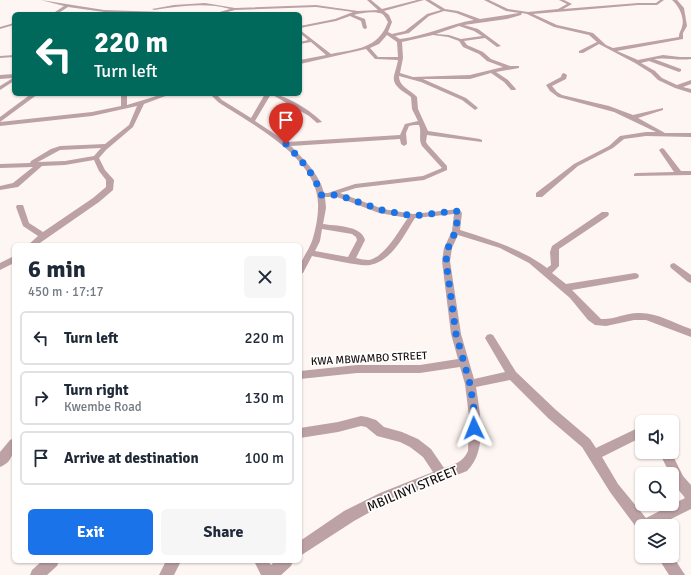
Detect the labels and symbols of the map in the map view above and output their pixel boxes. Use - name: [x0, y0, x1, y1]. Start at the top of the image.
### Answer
- pin: [269, 103, 303, 144]
- street label: KWA MBWAMBO STREET: [310, 349, 428, 368]
- position arrow: [453, 407, 495, 449]
- street label: MBILINYI STREET: [365, 462, 461, 515]

